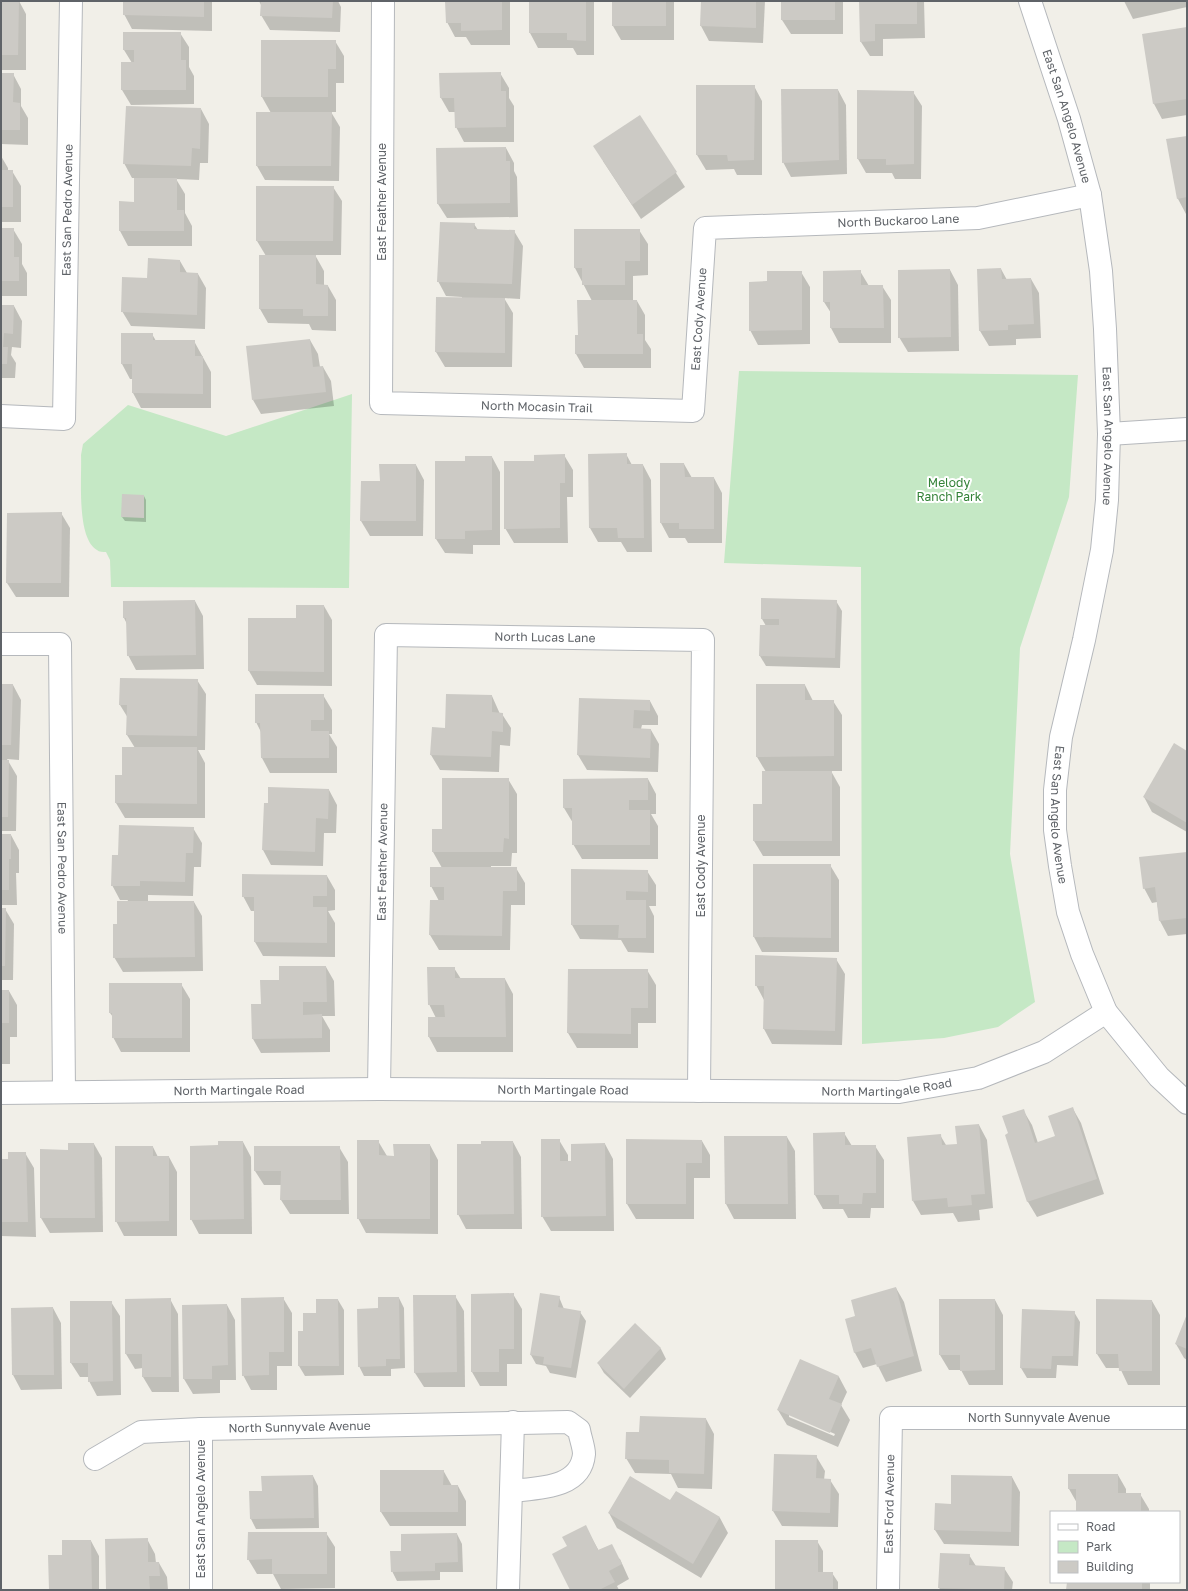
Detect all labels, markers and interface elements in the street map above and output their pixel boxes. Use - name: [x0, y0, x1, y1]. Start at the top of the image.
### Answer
- street label: East San Angelo Avenue: [1039, 47, 1094, 185]
- street label: East Feather Avenue: [374, 143, 389, 261]
- street label: East San Pedro Avenue: [58, 144, 76, 276]
- street label: North Buckaroo Lane: [837, 211, 960, 230]
- street label: East Cody Avenue: [688, 267, 709, 371]
- street label: East San Angelo Avenue: [1099, 366, 1117, 506]
- street label: North Mocasin Trail: [481, 398, 593, 415]
- park label: Melody Ranch Park: [916, 475, 982, 504]
- street label: North Lucas Lane: [494, 629, 596, 645]
- street label: East San Angelo Avenue: [1048, 745, 1071, 885]
- street label: East San Pedro Avenue: [54, 802, 71, 934]
- street label: East Feather Avenue: [374, 803, 390, 921]
- street label: East Cody Avenue: [693, 814, 708, 917]
- street label: North Martingale Road: [821, 1075, 953, 1099]
- street label: North Martingale Road: [173, 1082, 305, 1098]
- street label: North Martingale Road: [497, 1082, 629, 1097]
- street label: North Sunnyvale Avenue: [968, 1410, 1110, 1425]
- street label: North Sunnyvale Avenue: [228, 1418, 371, 1435]
- street label: East San Angelo Avenue: [193, 1439, 208, 1579]
- street label: East Ford Avenue: [881, 1454, 897, 1554]
- legend: [1050, 1511, 1180, 1583]
- text: Road: [1086, 1519, 1115, 1534]
- text: Park: [1086, 1539, 1112, 1554]
- text: Building: [1086, 1559, 1134, 1574]

